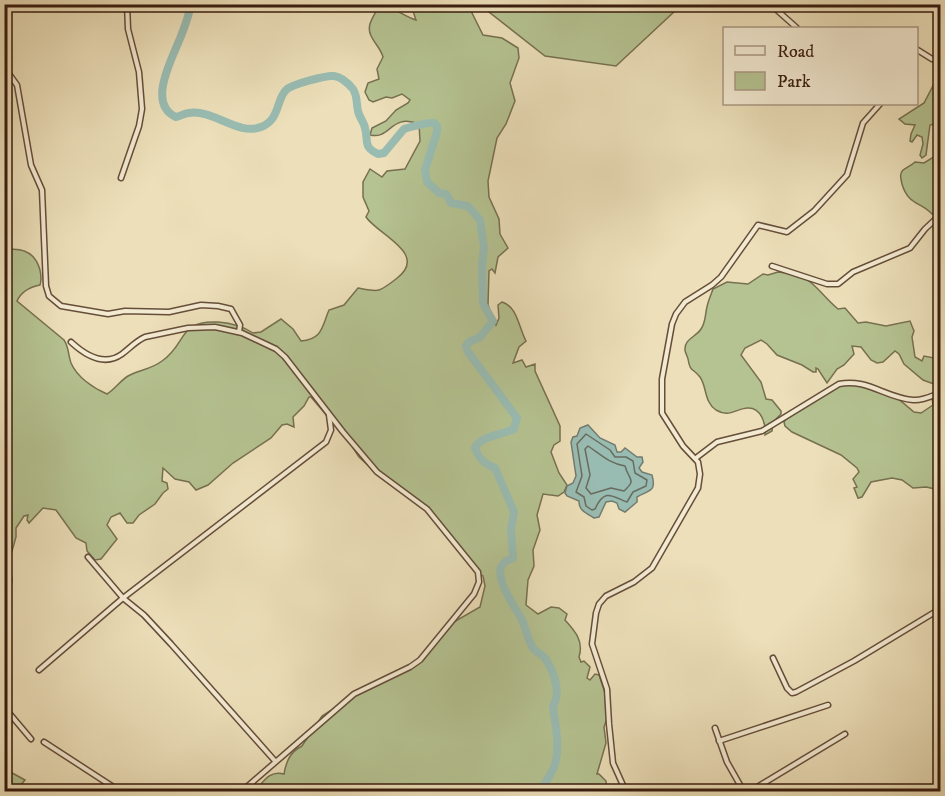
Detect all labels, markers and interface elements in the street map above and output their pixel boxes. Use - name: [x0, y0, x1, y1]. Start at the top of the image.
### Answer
- legend: [723, 27, 918, 105]
- text: Road: [777, 41, 814, 63]
- text: Park: [777, 71, 811, 93]

